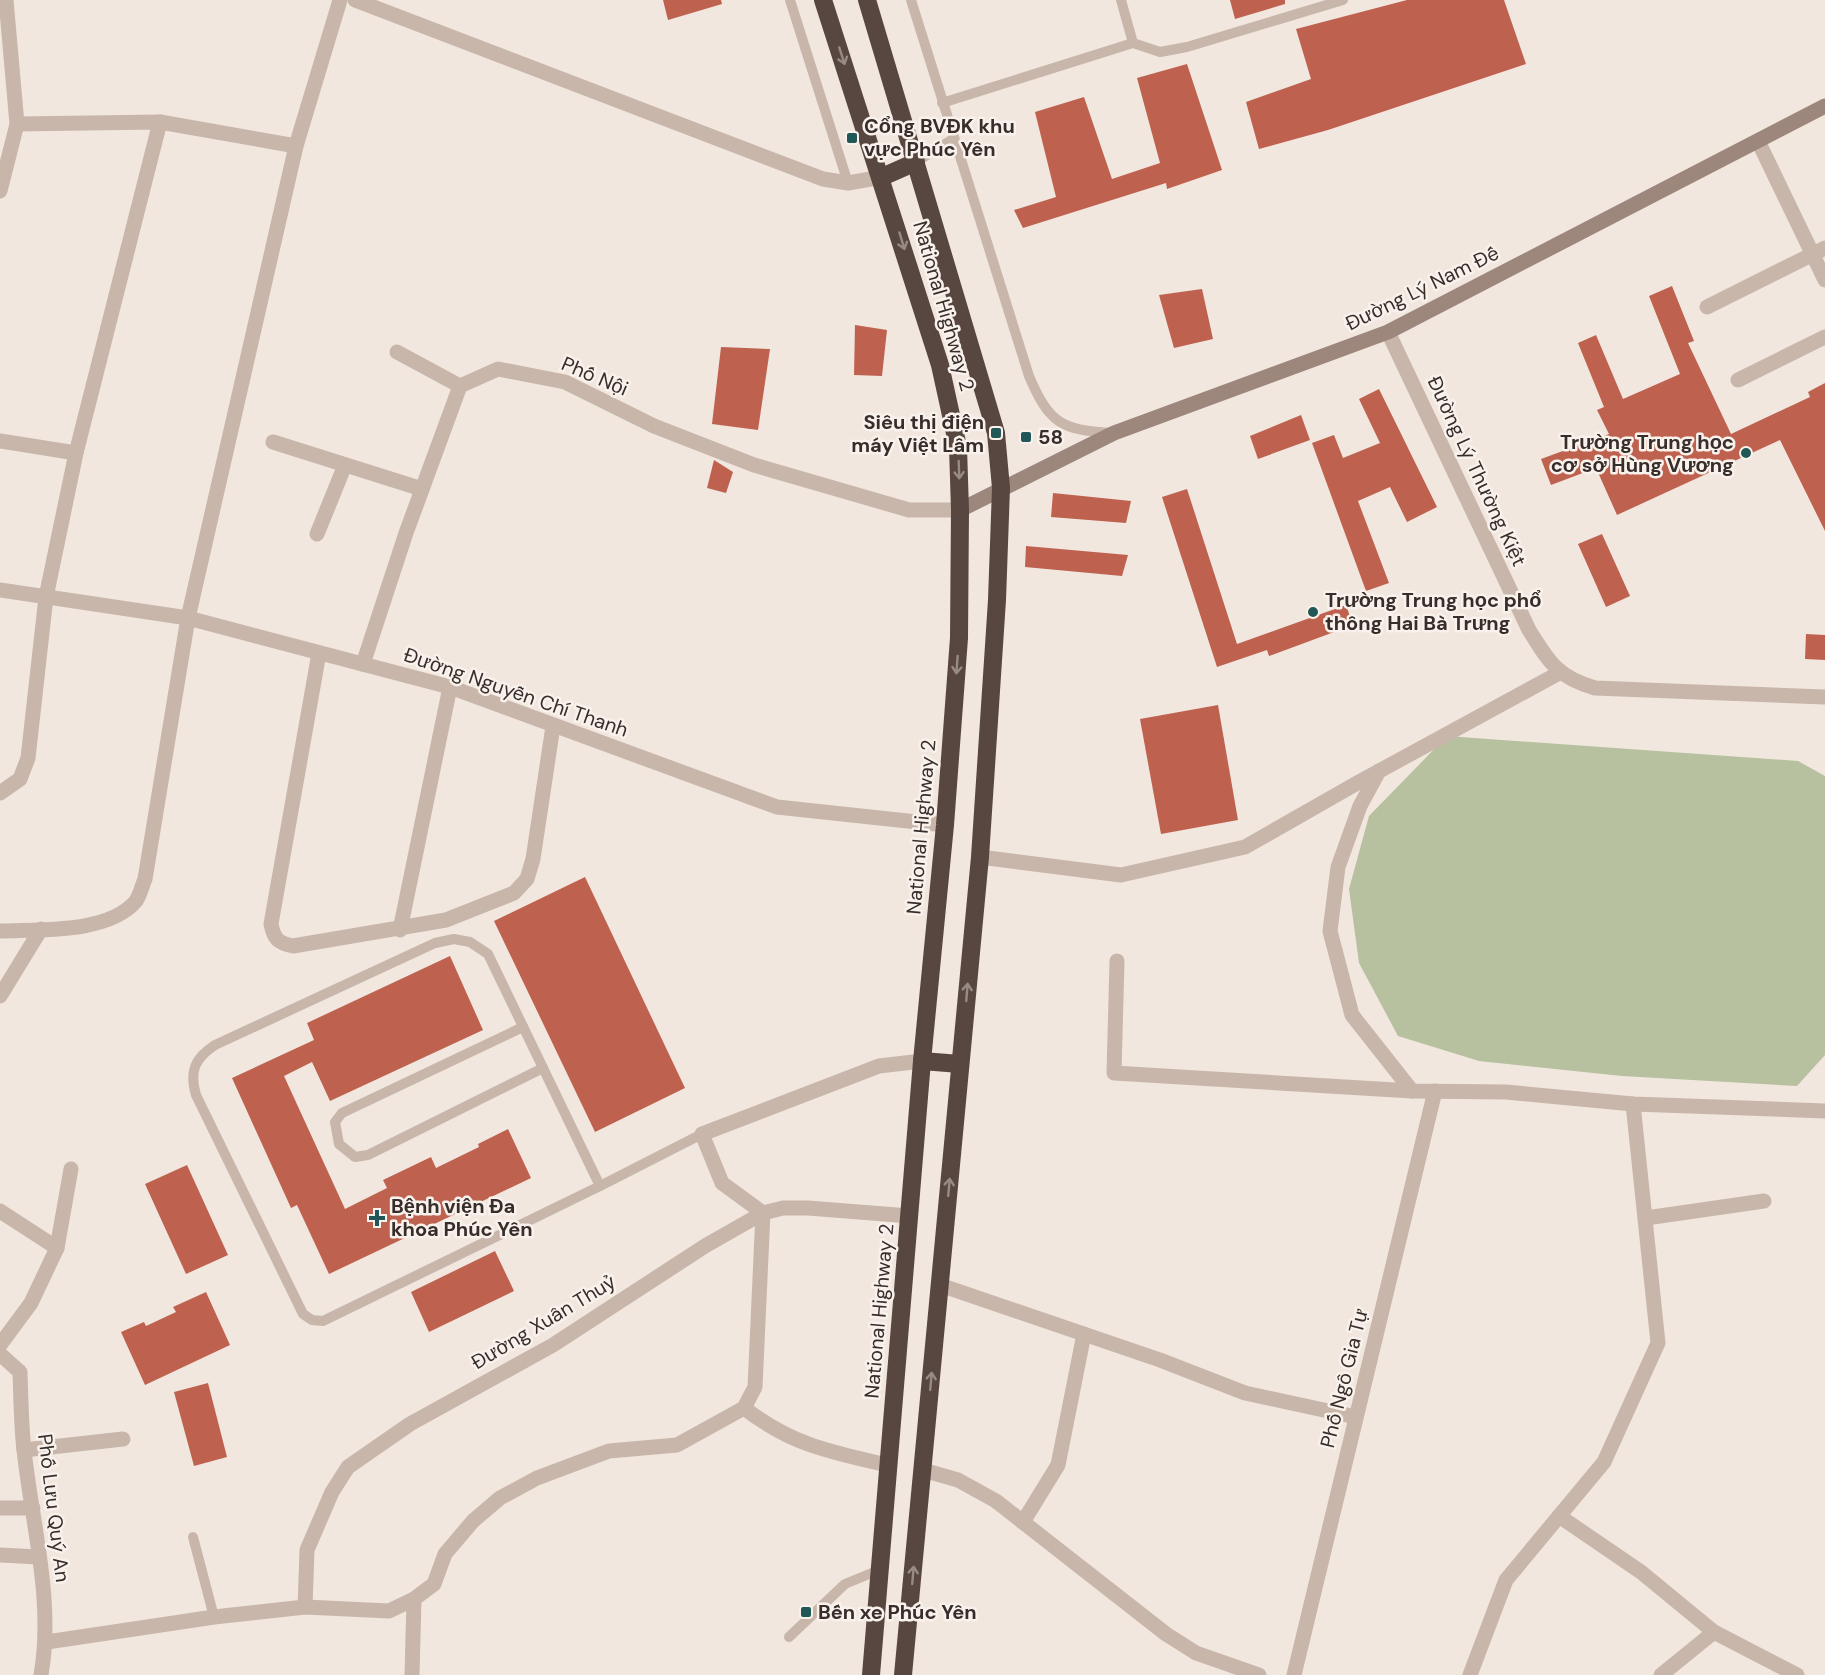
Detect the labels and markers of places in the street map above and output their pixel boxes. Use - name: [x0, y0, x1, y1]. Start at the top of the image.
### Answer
- place label: Cổng BVĐK khu vực Phúc Yên: [864, 113, 1015, 162]
- marker: Cổng BVĐK khu vực Phúc Yên: [845, 131, 859, 145]
- place label: Siêu thị điện máy Việt Lâm: [851, 409, 984, 458]
- place label: 58: [1038, 424, 1063, 450]
- marker: Siêu thị điện máy Việt Lâm: [989, 426, 1003, 440]
- place label: Trường Trung học cơ sở Hùng Vương: [1551, 429, 1734, 478]
- marker: 58: [1019, 430, 1033, 444]
- marker: Trường Trung học cơ sở Hùng Vương: [1739, 446, 1753, 460]
- place label: Trường Trung học phổ thông Hai Bà Trưng: [1325, 587, 1541, 636]
- marker: Trường Trung học phổ thông Hai Bà Trưng: [1306, 605, 1320, 619]
- place label: Bệnh viện Đa khoa Phúc Yên: [391, 1193, 533, 1242]
- marker: Bệnh viện Đa khoa Phúc Yên: [368, 1209, 386, 1227]
- place label: Bến xe Phúc Yên: [818, 1599, 977, 1625]
- marker: Bến xe Phúc Yên: [799, 1605, 813, 1619]

